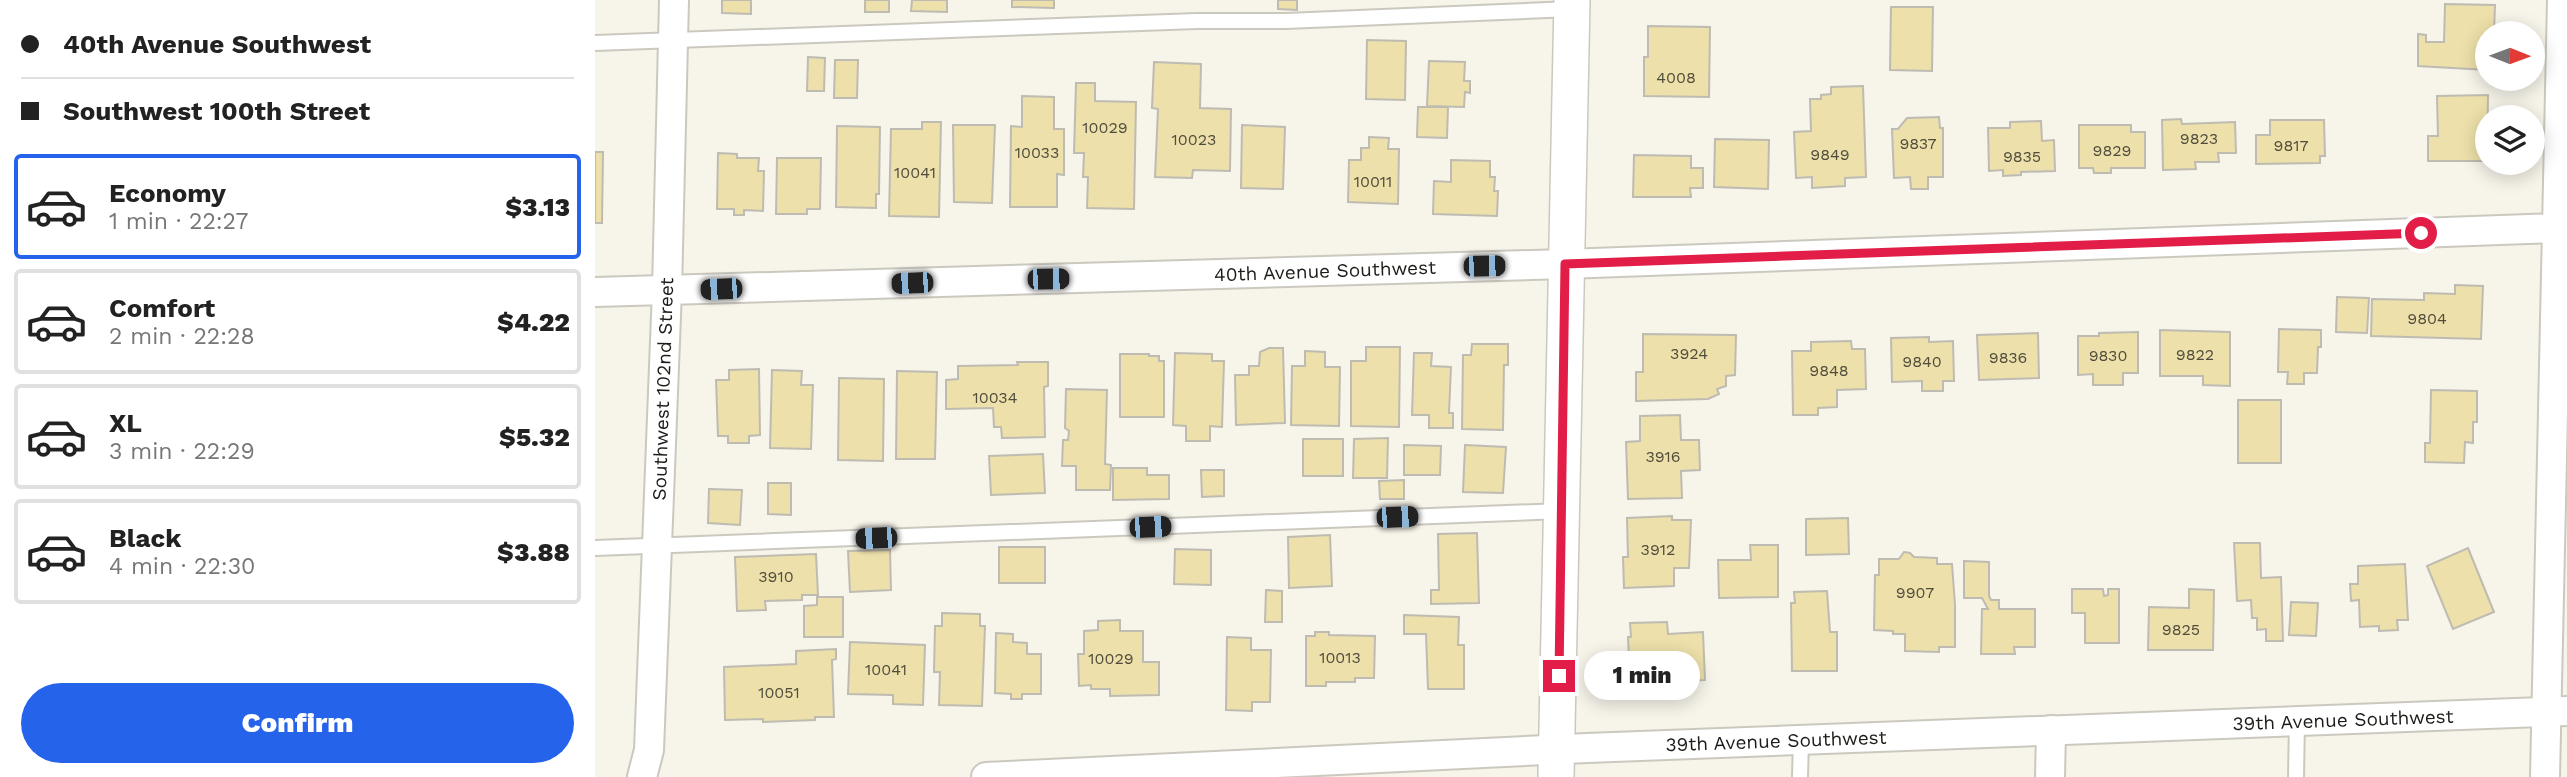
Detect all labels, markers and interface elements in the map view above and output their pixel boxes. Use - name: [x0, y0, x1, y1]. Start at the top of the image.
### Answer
- north arrow: [2475, 21, 2545, 91]
- map controls: [2475, 21, 2545, 175]
- text: 40th Avenue Southwest: [63, 29, 371, 59]
- house number: 4008: [1656, 68, 1696, 87]
- text: Southwest 100th Street: [63, 96, 370, 126]
- button: layers: [2475, 105, 2545, 175]
- house number: 10029: [1082, 118, 1128, 137]
- house number: 9823: [2180, 129, 2218, 148]
- house number: 10023: [1172, 130, 1216, 149]
- house number: 9837: [1899, 134, 1937, 153]
- house number: 9817: [2274, 136, 2308, 155]
- house number: 9829: [2093, 141, 2131, 160]
- house number: 10033: [1015, 143, 1059, 162]
- house number: 9849: [1810, 145, 1850, 164]
- house number: 9835: [2003, 147, 2041, 166]
- house number: 10041: [894, 163, 936, 182]
- house number: 10011: [1354, 172, 1392, 191]
- icon: car: [25, 175, 88, 238]
- text: Economy: [109, 178, 226, 208]
- text: $3.13: [505, 192, 570, 222]
- text: 1 min · 22:27: [109, 208, 248, 235]
- route start: [2405, 217, 2437, 249]
- car: [1463, 255, 1506, 277]
- street label: 40th Avenue Southwest: [1214, 256, 1436, 286]
- car: [1027, 268, 1070, 290]
- car: [891, 272, 934, 294]
- street label: Southwest 102nd Street: [648, 277, 678, 501]
- car: [700, 278, 743, 300]
- icon: car: [25, 290, 88, 353]
- text: Comfort: [109, 293, 215, 323]
- text: $4.22: [497, 307, 570, 337]
- house number: 9804: [2407, 309, 2447, 328]
- text: 2 min · 22:28: [109, 323, 255, 350]
- house number: 3924: [1670, 344, 1708, 363]
- house number: 9822: [2176, 345, 2214, 364]
- house number: 9830: [2089, 346, 2127, 365]
- house number: 9836: [1989, 348, 2027, 367]
- house number: 9840: [1902, 352, 1942, 371]
- house number: 9848: [1809, 361, 1849, 380]
- house number: 10034: [973, 388, 1018, 407]
- icon: car: [25, 405, 88, 468]
- text: XL: [109, 408, 142, 438]
- text: $5.32: [499, 422, 570, 452]
- text: 3 min · 22:29: [109, 438, 255, 465]
- house number: 3916: [1645, 447, 1681, 466]
- car: [1376, 506, 1419, 528]
- car: [1129, 516, 1172, 538]
- icon: car: [25, 520, 88, 583]
- text: Black: [109, 523, 181, 553]
- car: [855, 527, 898, 549]
- text: $3.88: [497, 537, 570, 567]
- house number: 3912: [1641, 540, 1675, 559]
- text: 4 min · 22:30: [109, 553, 255, 580]
- house number: 3910: [758, 567, 794, 586]
- house number: 9907: [1896, 583, 1934, 602]
- house number: 9825: [2162, 620, 2200, 639]
- house number: 10013: [1319, 648, 1361, 667]
- house number: 10029: [1088, 649, 1134, 668]
- callout: 1 min: [1583, 652, 1699, 700]
- house number: 10041: [865, 660, 907, 679]
- route end: [1543, 660, 1575, 692]
- text: 1 min: [1612, 662, 1672, 689]
- button: Confirm: [21, 683, 574, 763]
- house number: 10051: [758, 683, 800, 702]
- street label: 39th Avenue Southwest: [2232, 705, 2454, 735]
- street label: 39th Avenue Southwest: [1665, 726, 1887, 756]

